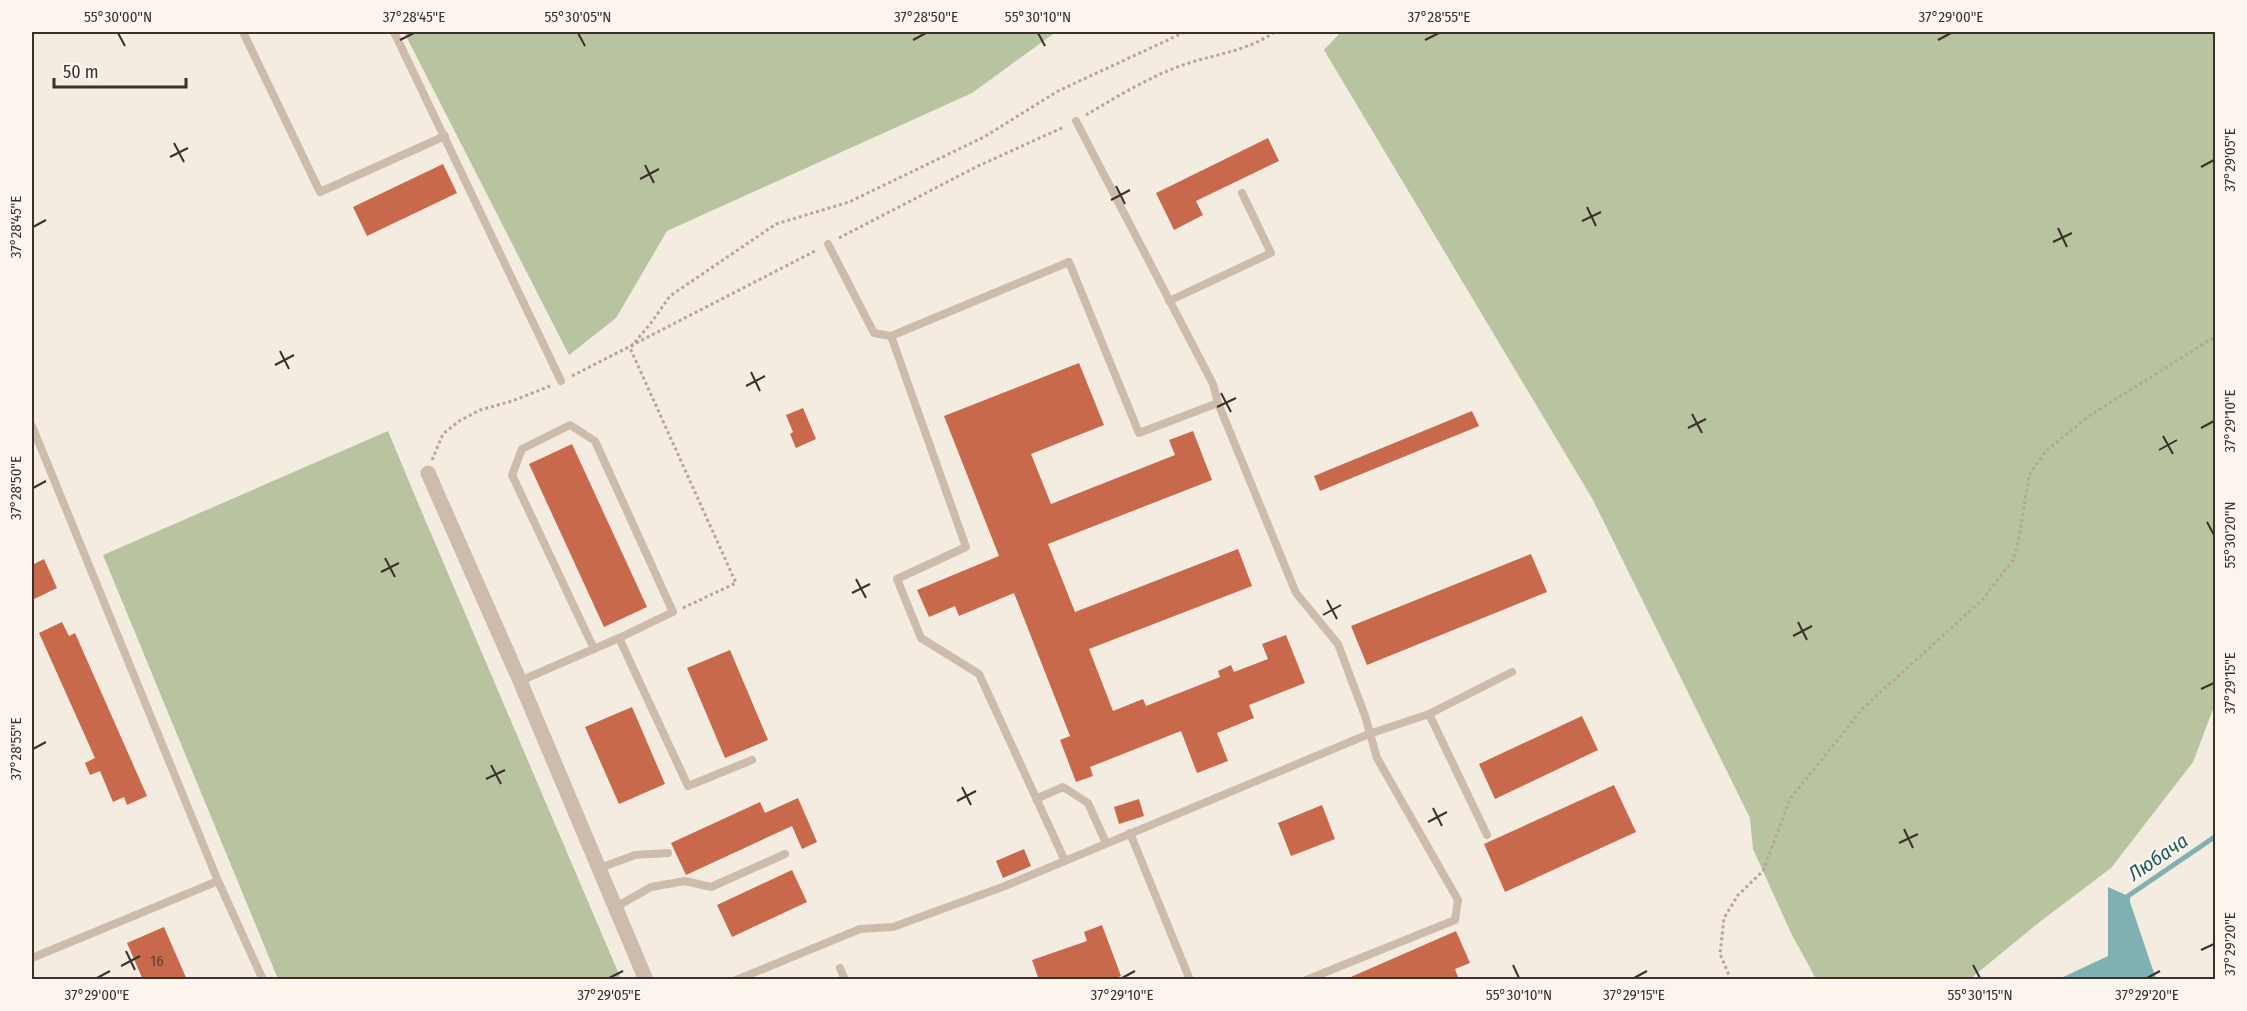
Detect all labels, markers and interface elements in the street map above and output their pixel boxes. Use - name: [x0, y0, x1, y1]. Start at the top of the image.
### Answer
- text: 55°30'00"N: [84, 8, 152, 26]
- text: 37°28'45"E: [383, 8, 445, 26]
- text: 55°30'05"N: [545, 8, 611, 26]
- text: 37°28'50"E: [894, 8, 958, 26]
- text: 55°30'10"N: [1005, 8, 1071, 26]
- text: 37°28'55"E: [1408, 8, 1470, 26]
- text: 37°29'00"E: [1919, 8, 1983, 26]
- scale bar: [54, 51, 186, 89]
- text: 50 m: [63, 61, 99, 83]
- text: 37°29'05"E: [2221, 128, 2239, 192]
- text: 37°28'45"E: [7, 196, 25, 258]
- text: 37°29'10"E: [2221, 389, 2239, 453]
- text: 37°28'50"E: [7, 456, 25, 520]
- text: 55°30'20"N: [2221, 501, 2239, 569]
- text: 37°29'15"E: [2221, 652, 2239, 714]
- text: 37°28'55"E: [7, 718, 25, 780]
- water label: Любача: [2123, 828, 2193, 886]
- text: 37°29'20"E: [2221, 912, 2239, 976]
- house number: 16: [150, 952, 164, 970]
- text: 37°29'00"E: [65, 986, 129, 1004]
- text: 37°29'05"E: [577, 986, 641, 1004]
- text: 37°29'10"E: [1090, 986, 1154, 1004]
- text: 55°30'10"N: [1486, 986, 1552, 1004]
- text: 37°29'15"E: [1603, 986, 1665, 1004]
- text: 55°30'15"N: [1947, 986, 2013, 1004]
- text: 37°29'20"E: [2115, 986, 2179, 1004]

